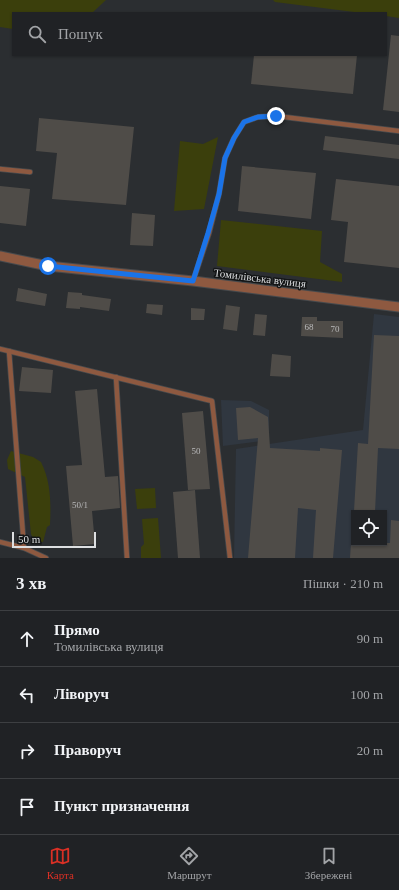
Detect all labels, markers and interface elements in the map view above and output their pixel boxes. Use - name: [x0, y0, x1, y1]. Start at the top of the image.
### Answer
- search box: [12, 12, 387, 56]
- icon: search: [26, 23, 48, 45]
- text: Пошук: [58, 26, 103, 42]
- route end: [267, 107, 285, 125]
- route start: [39, 257, 57, 275]
- street label: Томилівська вулиця: [213, 266, 307, 290]
- house number: 68: [305, 322, 314, 332]
- house number: 70: [331, 324, 340, 334]
- house number: 50: [192, 446, 201, 456]
- house number: 50/1: [72, 500, 88, 510]
- map controls: [351, 510, 387, 546]
- button: locate: [351, 510, 387, 546]
- scale bar: [12, 530, 96, 549]
- text: 50 m: [18, 533, 40, 545]
- text: 3 хв: [16, 574, 46, 593]
- text: Пішки · 210 m: [303, 576, 383, 591]
- text: Прямо: [54, 622, 100, 638]
- icon: ahead: [16, 628, 38, 650]
- text: 90 m: [357, 631, 383, 646]
- text: Томилівська вулиця: [54, 639, 163, 654]
- icon: left: [16, 684, 38, 706]
- text: Ліворуч: [54, 686, 109, 702]
- text: 100 m: [350, 687, 383, 702]
- icon: right: [16, 740, 38, 762]
- text: Праворуч: [54, 742, 121, 758]
- text: 20 m: [357, 743, 383, 758]
- icon: arrive: [16, 796, 38, 818]
- text: Пункт призначення: [54, 798, 189, 814]
- tab: Карта: [47, 845, 74, 881]
- tab: Маршрут: [167, 845, 212, 881]
- tab: Збережені: [305, 845, 352, 881]

